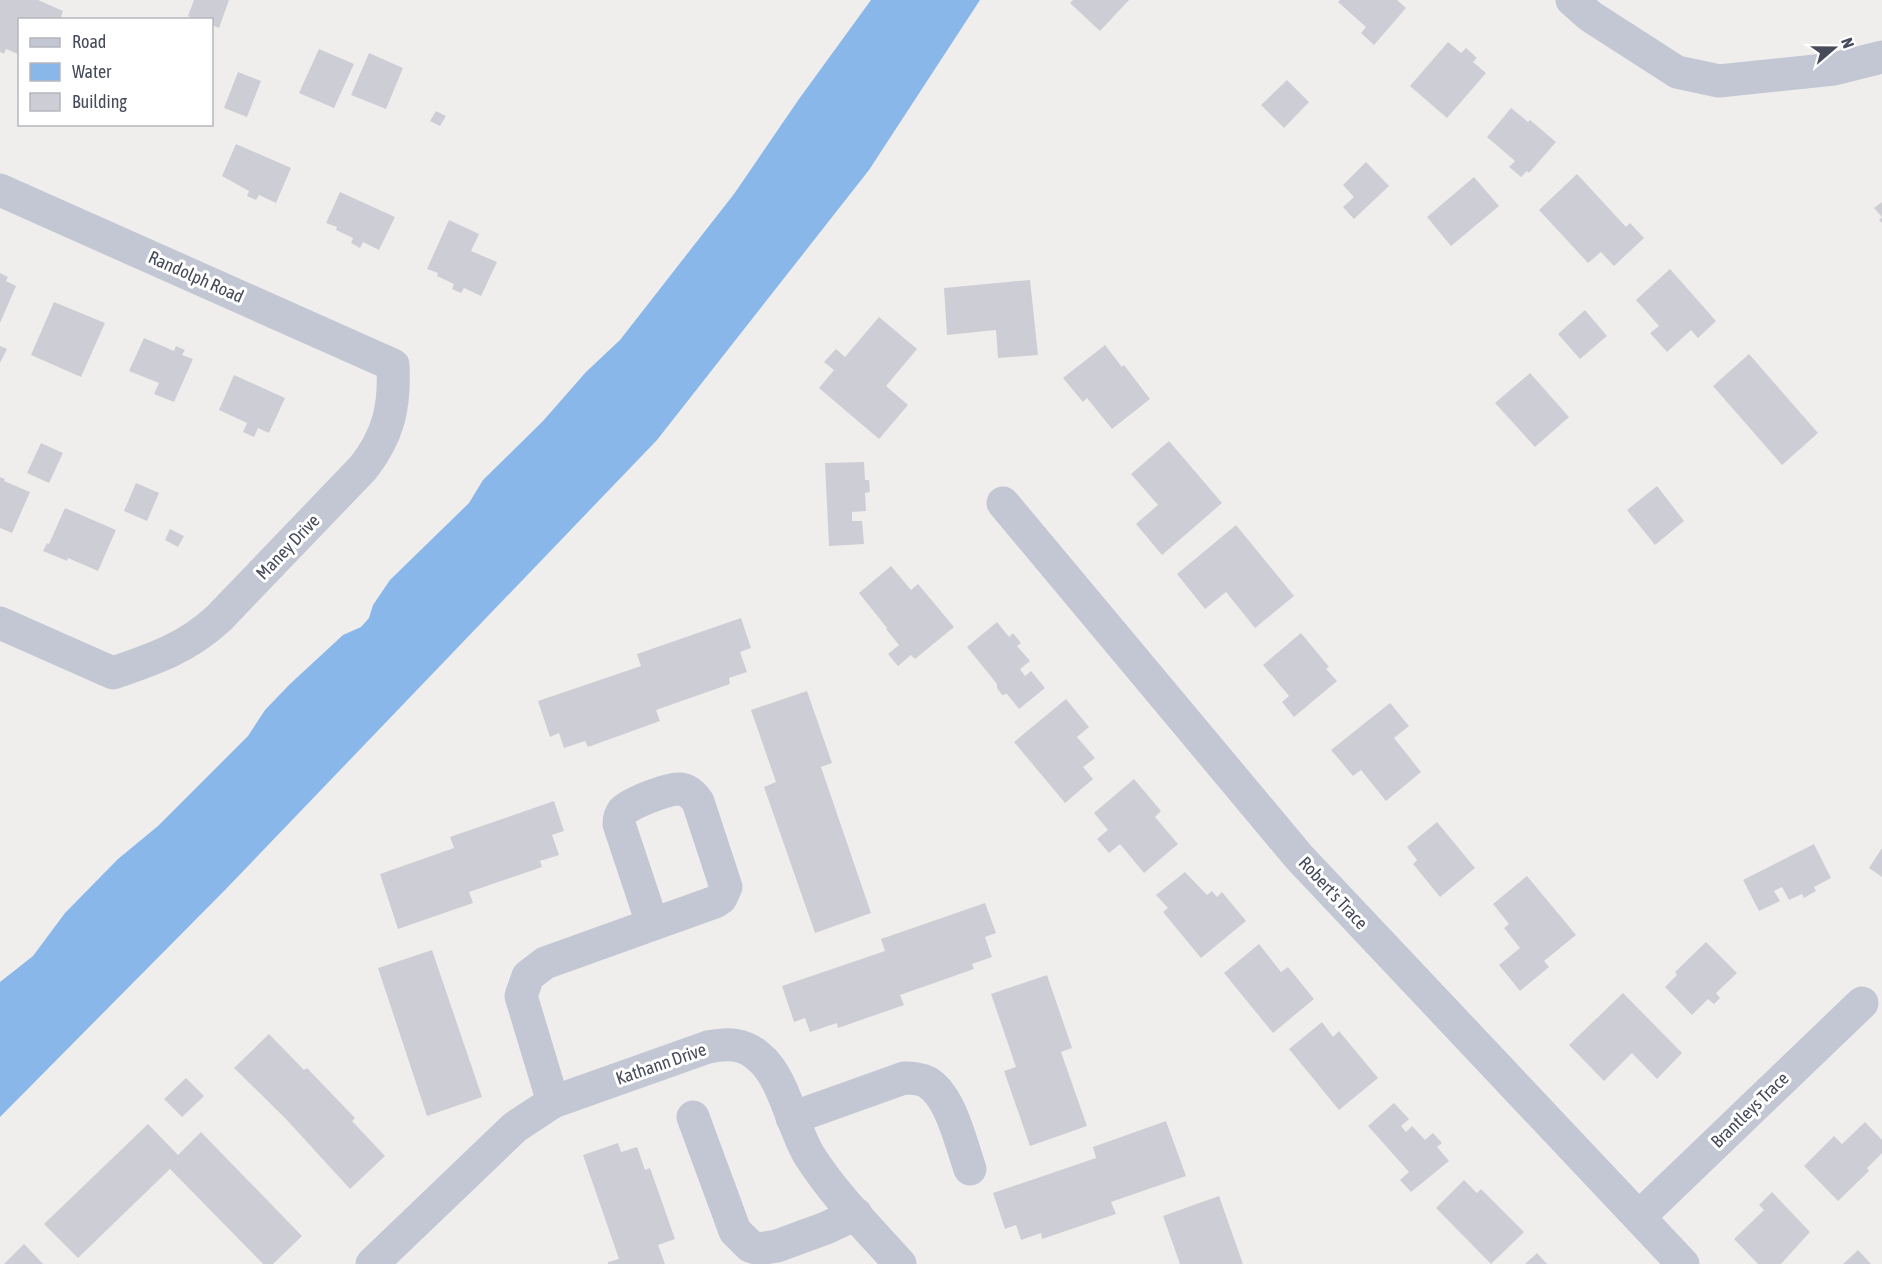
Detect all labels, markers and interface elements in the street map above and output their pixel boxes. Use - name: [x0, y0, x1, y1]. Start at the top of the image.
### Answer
- legend: [18, 18, 213, 126]
- north arrow: [1804, 18, 1864, 78]
- text: Road: [72, 31, 106, 52]
- text: N: [1838, 35, 1858, 50]
- text: Water: [72, 61, 112, 82]
- text: Building: [72, 91, 127, 112]
- street label: Randolph Road: [145, 246, 247, 307]
- street label: Maney Drive: [252, 510, 324, 583]
- street label: Robert's Trace: [1295, 852, 1372, 933]
- street label: Kathann Drive: [613, 1038, 709, 1089]
- street label: Brantleys Trace: [1707, 1068, 1793, 1152]

